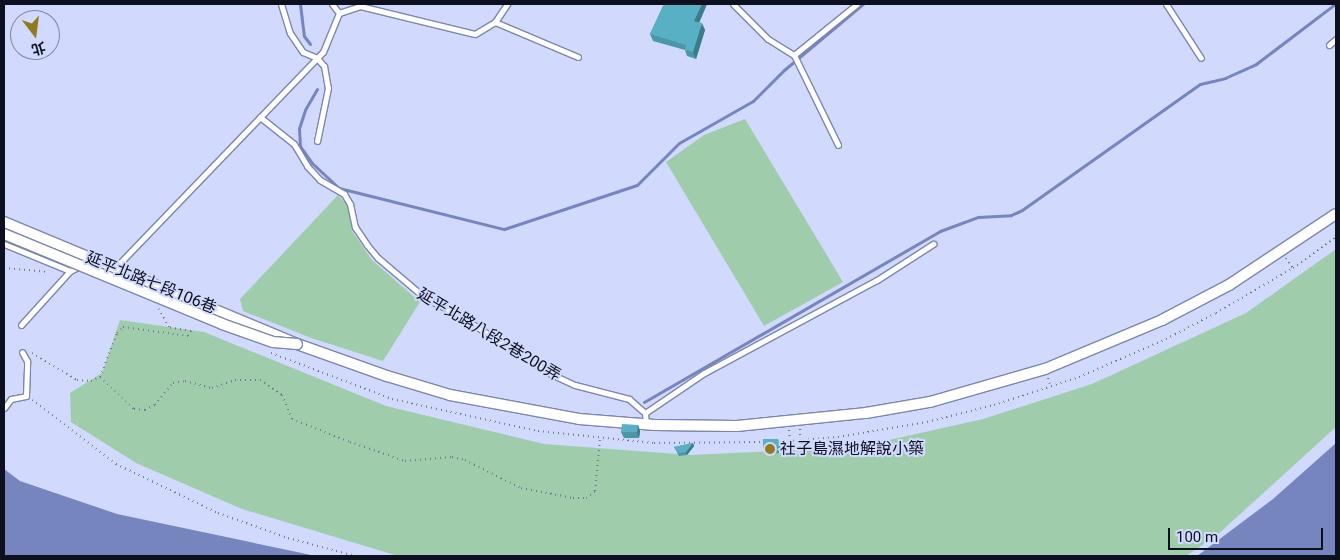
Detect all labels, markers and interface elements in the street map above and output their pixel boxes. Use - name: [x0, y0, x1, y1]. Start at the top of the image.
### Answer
- north arrow: [10, 10, 60, 60]
- text: 北: [30, 39, 47, 58]
- street label: 延平北路七段106巷: [83, 248, 219, 318]
- street label: 延平北路八段2巷200弄: [414, 285, 564, 385]
- place label: 社子島濕地解說小築: [780, 439, 924, 459]
- marker: 社子島濕地解說小築: [764, 443, 776, 455]
- scale bar: [1170, 518, 1325, 550]
- text: 100 m: [1176, 528, 1218, 546]

